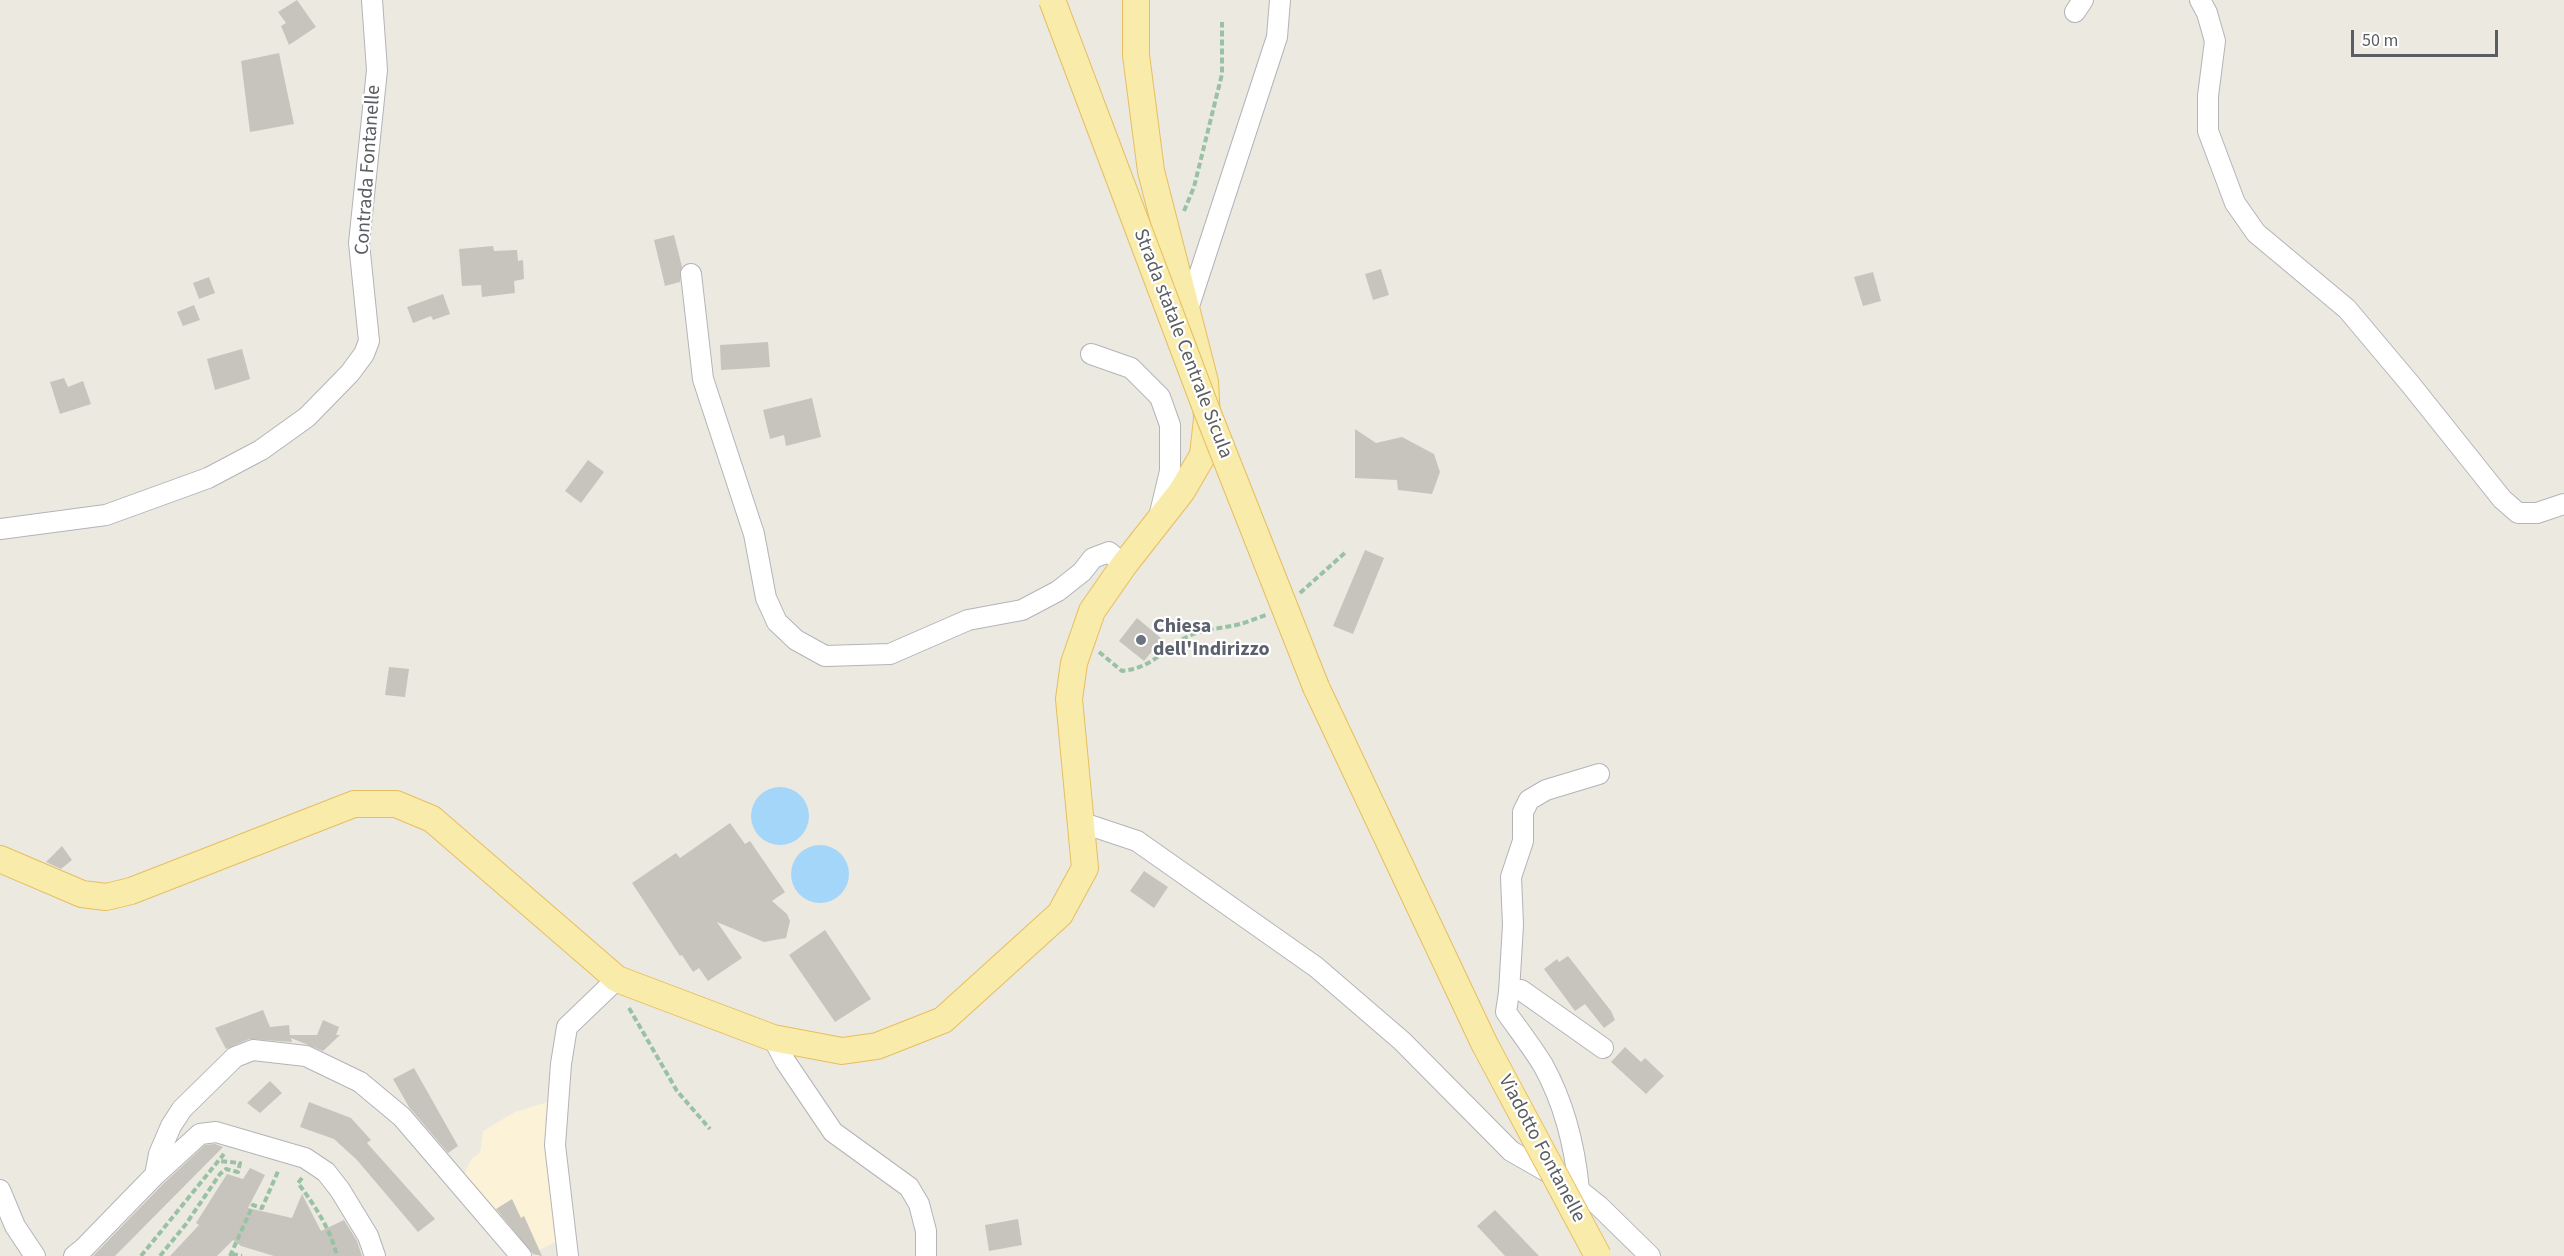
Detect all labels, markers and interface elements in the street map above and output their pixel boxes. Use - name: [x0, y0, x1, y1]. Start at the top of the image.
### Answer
- scale bar: [2354, 18, 2501, 56]
- text: 50 m: [2362, 28, 2398, 53]
- street label: Contrada Fontanelle: [351, 84, 387, 256]
- street label: Strada statale Centrale Sicula: [1127, 226, 1237, 462]
- place label: Chiesa dell'Indirizzo: [1153, 616, 1269, 663]
- marker: Chiesa dell'Indirizzo: [1134, 633, 1148, 647]
- street label: Viadotto Fontanelle: [1492, 1071, 1590, 1227]

